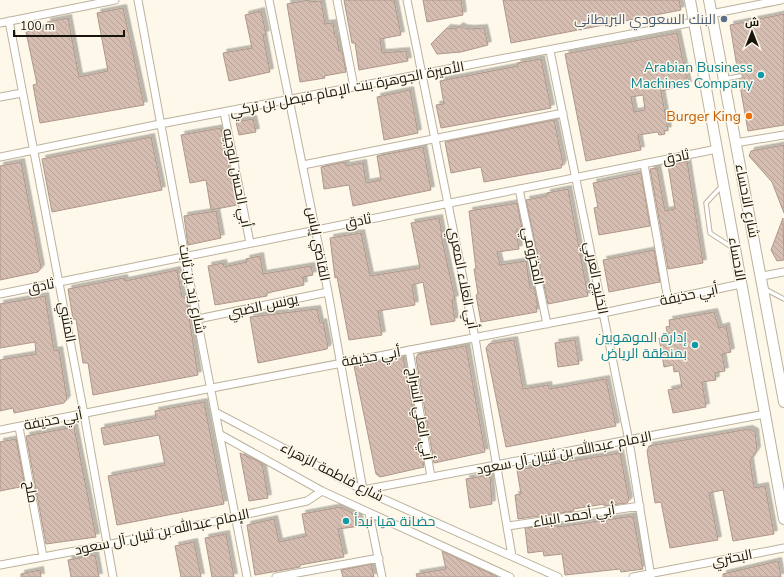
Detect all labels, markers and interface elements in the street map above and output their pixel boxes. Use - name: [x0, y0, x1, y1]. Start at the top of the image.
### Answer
- place label: البنك السعودي البريطاني: [574, 10, 716, 31]
- scale bar: [14, 12, 124, 38]
- north arrow: [732, 12, 772, 52]
- marker: البنك السعودي البريطاني: [719, 14, 729, 24]
- text: ش: [745, 15, 759, 30]
- text: 100 m: [20, 18, 55, 34]
- street label: الأميرة الجوهرة بنت الإمام فيصل بن تركي: [228, 57, 466, 123]
- place label: Arabian Business Machines Company: [631, 58, 754, 93]
- marker: Arabian Business Machines Company: [756, 70, 766, 80]
- place label: Burger King: [666, 107, 741, 126]
- marker: Burger King: [744, 111, 754, 121]
- street label: أبي الحسن الوجيه: [216, 127, 256, 230]
- street label: ثادق: [661, 145, 691, 169]
- street label: شارع الاحساء: [731, 162, 763, 240]
- street label: القاضي إياس: [301, 205, 334, 283]
- street label: ثادق: [343, 209, 373, 233]
- street label: أبي العلاء المعري: [442, 225, 482, 331]
- street label: المخزومي: [516, 225, 548, 287]
- street label: الاحساء: [724, 236, 750, 282]
- street label: الخليج العربي: [578, 240, 612, 316]
- street label: شارع زيد بن ثابت: [174, 243, 210, 335]
- street label: ثادق: [26, 274, 56, 298]
- street label: أبي حذيفة: [658, 279, 721, 312]
- street label: يونس الضبي: [226, 289, 301, 325]
- street label: المتنبي: [52, 300, 80, 344]
- place label: إدارة الموهوبين بمنطقة الرياض: [595, 328, 687, 363]
- marker: إدارة الموهوبين بمنطقة الرياض: [690, 340, 700, 350]
- street label: أبي حذيفة: [340, 342, 403, 373]
- street label: أبي العلي السراج: [401, 366, 438, 462]
- street label: أبي حذيفة: [22, 405, 85, 437]
- street label: الإمام عبدالله بن ثنيان آل سعود: [475, 427, 653, 479]
- street label: شارع فاطمة الزهراء: [277, 438, 387, 506]
- street label: ملح: [20, 479, 42, 505]
- street label: أبي أحمد البناء: [531, 500, 617, 534]
- street label: الإمام عبدالله بن ثنيان آل سعود: [73, 504, 251, 560]
- place label: حضانة هيا نبدأ: [354, 512, 435, 531]
- marker: حضانة هيا نبدأ: [341, 516, 351, 526]
- street label: البحتري: [710, 545, 754, 573]

